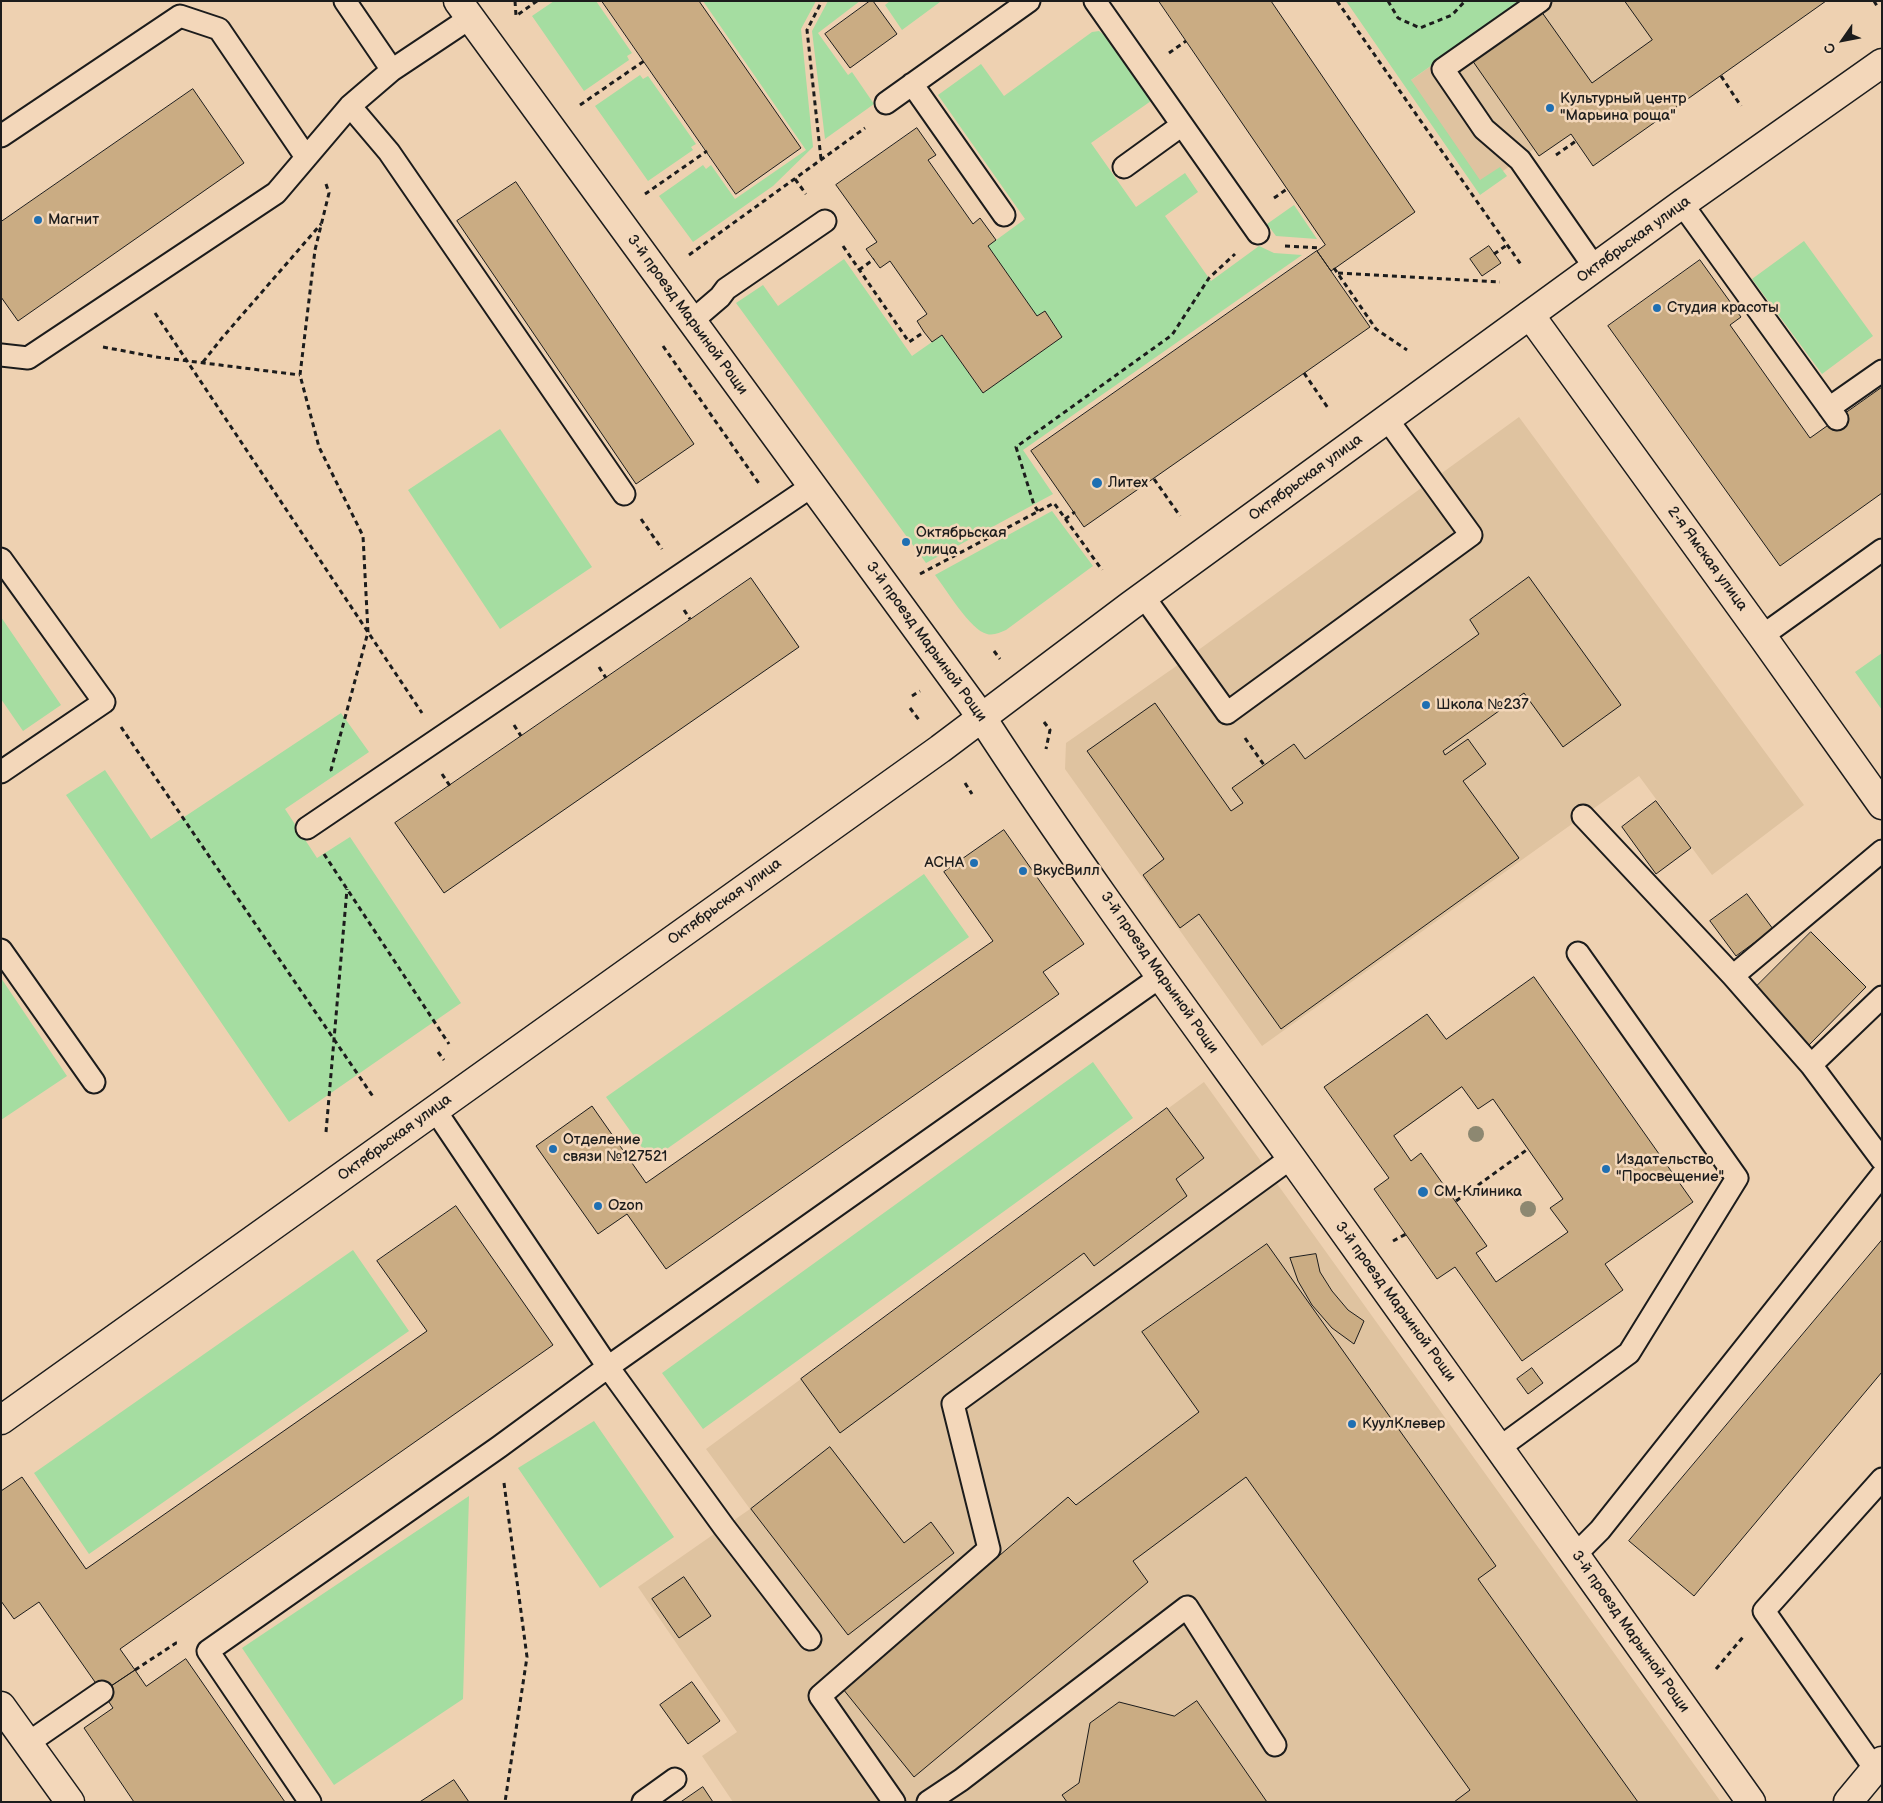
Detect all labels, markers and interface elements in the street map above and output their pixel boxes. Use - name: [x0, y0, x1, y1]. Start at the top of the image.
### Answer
- north arrow: [1818, 15, 1868, 65]
- text: С: [1820, 40, 1840, 57]
- place label: Культурный центр "Марьина роща": [1560, 90, 1687, 125]
- marker: Культурный центр "Марьина роща": [1544, 102, 1556, 114]
- street label: Октябрьская улица: [1574, 193, 1694, 287]
- place label: Магнит: [48, 211, 99, 229]
- marker: Магнит: [32, 214, 44, 226]
- street label: 3-й проезд Марьиной Рощи: [623, 231, 751, 399]
- place label: Студия красоты: [1667, 299, 1779, 317]
- marker: Студия красоты: [1651, 302, 1663, 314]
- street label: Октябрьская улица: [1246, 431, 1366, 525]
- place label: Литех: [1108, 474, 1148, 492]
- marker: Литех: [1090, 476, 1104, 490]
- street label: 2-я Ямская улица: [1663, 503, 1751, 615]
- place label: Октябрьская улица: [916, 524, 1006, 559]
- marker: Октябрьская улица: [900, 536, 912, 548]
- street label: 3-й проезд Марьиной Рощи: [862, 558, 990, 726]
- place label: Школа №237: [1436, 696, 1529, 714]
- marker: Школа №237: [1420, 699, 1432, 711]
- place label: АСНА: [925, 854, 964, 872]
- street label: Октябрьская улица: [665, 855, 785, 949]
- marker: АСНА: [968, 857, 980, 869]
- place label: ВкусВилл: [1033, 862, 1100, 880]
- marker: ВкусВилл: [1017, 865, 1029, 877]
- street label: 3-й проезд Марьиной Рощи: [1096, 889, 1222, 1057]
- street label: Октябрьская улица: [335, 1091, 455, 1185]
- place label: Отделение связи №127521: [563, 1131, 667, 1166]
- marker: Отделение связи №127521: [547, 1143, 559, 1155]
- place label: Издательство "Просвещение": [1616, 1151, 1724, 1186]
- marker: Издательство "Просвещение": [1600, 1163, 1612, 1175]
- place label: СМ-Клиника: [1434, 1183, 1522, 1201]
- marker: СМ-Клиника: [1416, 1185, 1430, 1199]
- place label: Ozon: [608, 1197, 643, 1215]
- marker: Ozon: [592, 1200, 604, 1212]
- street label: 3-й проезд Марьиной Рощи: [1331, 1218, 1459, 1386]
- place label: КуулКлевер: [1362, 1415, 1445, 1433]
- marker: КуулКлевер: [1346, 1418, 1358, 1430]
- street label: 3-й проезд Марьиной Рощи: [1567, 1548, 1693, 1716]

